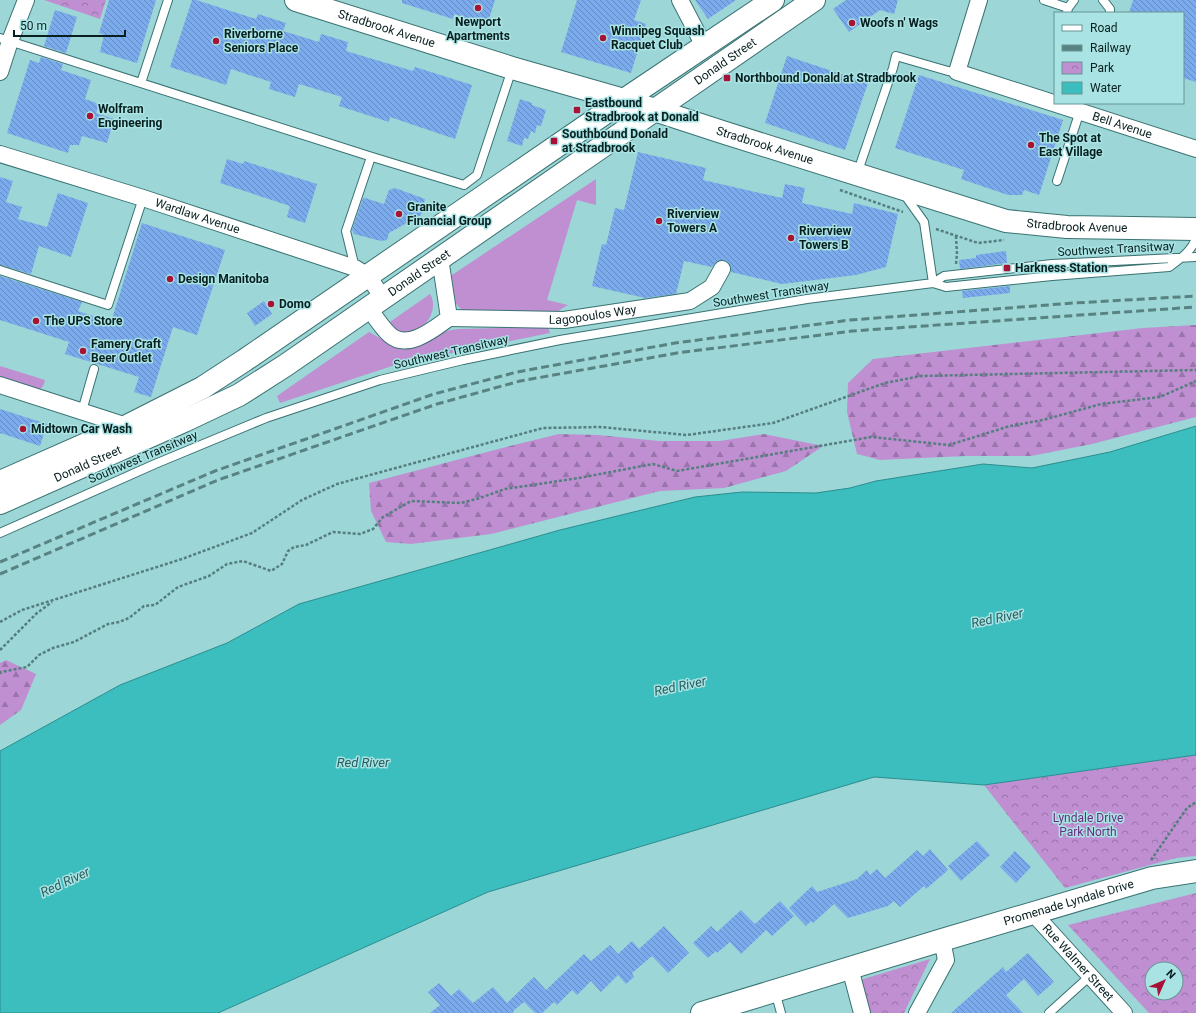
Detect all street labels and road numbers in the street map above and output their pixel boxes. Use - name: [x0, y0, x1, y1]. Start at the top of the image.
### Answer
- street label: Stradbrook Avenue: [336, 7, 437, 50]
- street label: Donald Street: [692, 35, 759, 88]
- street label: Bell Avenue: [1091, 109, 1154, 141]
- street label: Stradbrook Avenue: [715, 124, 815, 167]
- street label: Wardlaw Avenue: [153, 195, 242, 237]
- street label: Stradbrook Avenue: [1026, 216, 1128, 235]
- street label: Southwest Transitway: [1057, 239, 1175, 259]
- street label: Donald Street: [386, 247, 453, 299]
- street label: Southwest Transitway: [712, 278, 830, 310]
- street label: Lagopoulos Way: [549, 302, 638, 327]
- street label: Southwest Transitway: [392, 332, 510, 372]
- street label: Southwest Transitway: [86, 428, 200, 486]
- street label: Donald Street: [52, 443, 124, 485]
- street label: Promenade Lyndale Drive: [1002, 877, 1136, 928]
- street label: Rue Walmer Street: [1040, 921, 1117, 1004]

